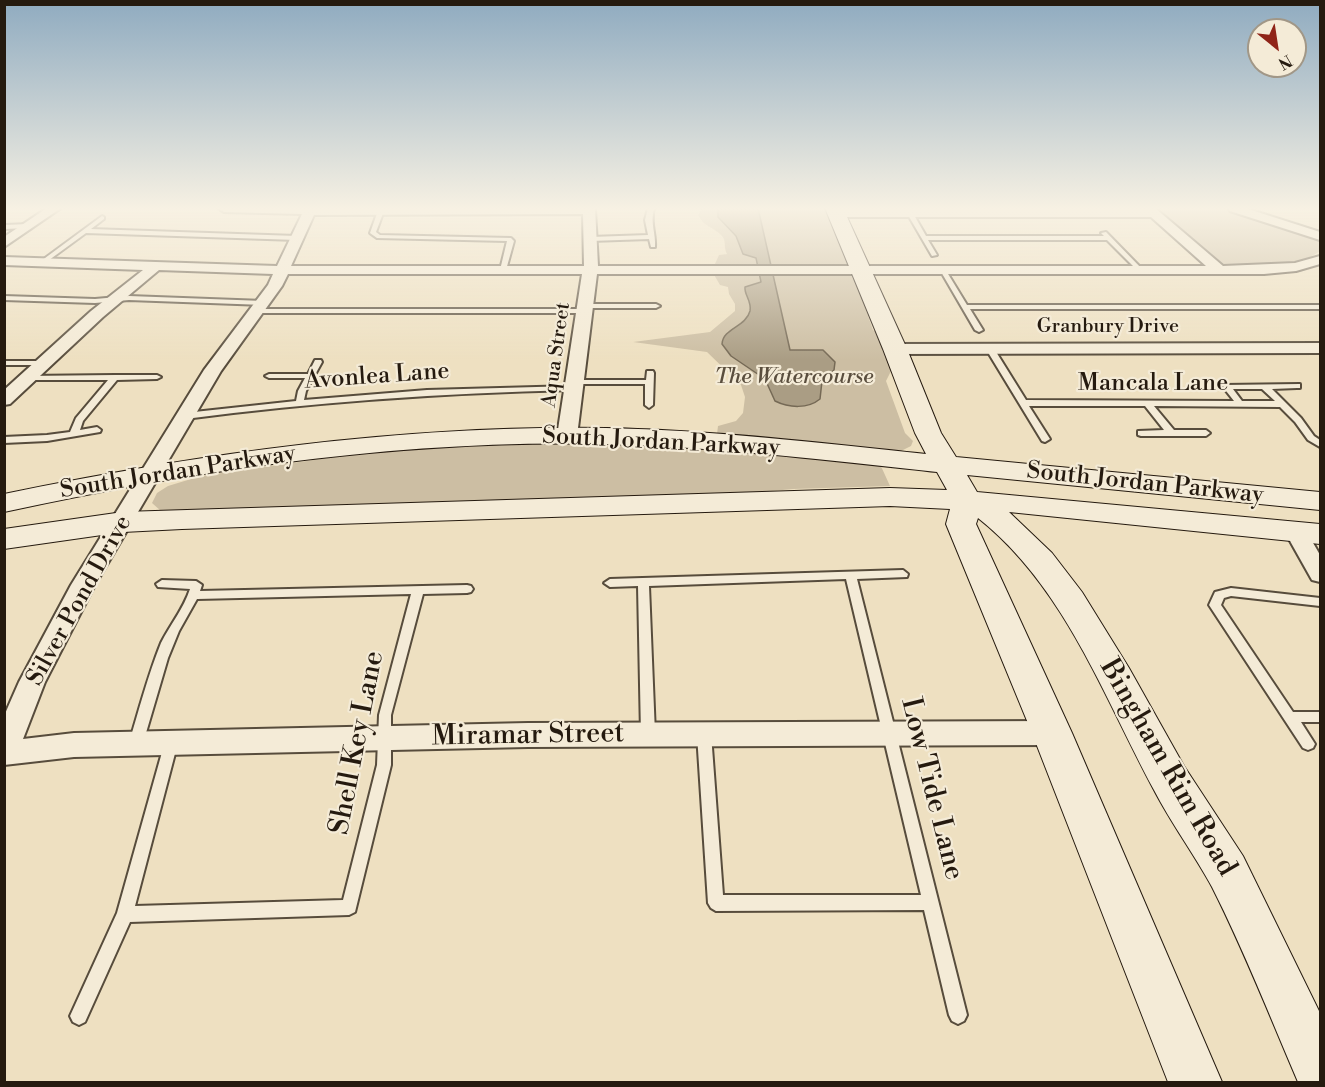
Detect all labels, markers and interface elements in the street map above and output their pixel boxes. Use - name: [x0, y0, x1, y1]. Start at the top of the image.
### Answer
- north arrow: [1247, 18, 1307, 78]
- text: N: [1275, 50, 1295, 74]
- street label: Aqua Street: [538, 301, 576, 409]
- street label: Granbury Drive: [1037, 315, 1179, 339]
- street label: Avonlea Lane: [304, 358, 450, 396]
- water label: The Watercourse: [714, 365, 874, 391]
- street label: Mancala Lane: [1078, 370, 1228, 398]
- street label: South Jordan Parkway: [541, 422, 781, 464]
- street label: South Jordan Parkway: [58, 440, 298, 506]
- street label: South Jordan Parkway: [1025, 457, 1265, 511]
- street label: Silver Pond Drive: [21, 511, 139, 691]
- street label: Shell Key Lane: [324, 648, 392, 838]
- street label: Bingham Rim Road: [1091, 653, 1243, 883]
- street label: Low Tide Lane: [892, 694, 970, 884]
- street label: Miramar Street: [431, 718, 625, 754]

